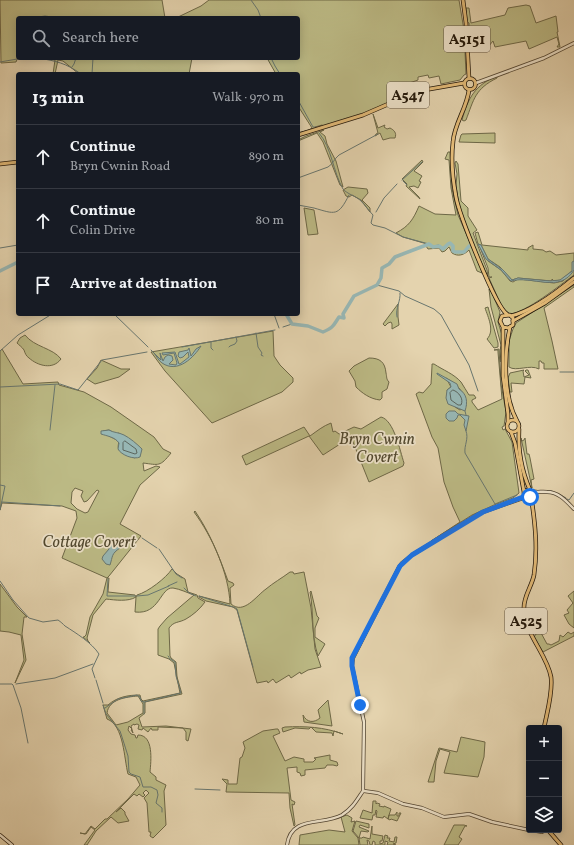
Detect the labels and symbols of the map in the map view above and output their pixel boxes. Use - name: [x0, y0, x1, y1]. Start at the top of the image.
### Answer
- road number: A5151: [444, 26, 490, 52]
- road number: A547: [387, 82, 429, 108]
- park label: Bryn Cwnin Covert: [339, 429, 415, 469]
- route start: [521, 488, 539, 506]
- park label: Cottage Covert: [42, 532, 136, 554]
- road number: A525: [505, 608, 547, 634]
- route end: [351, 696, 369, 714]

